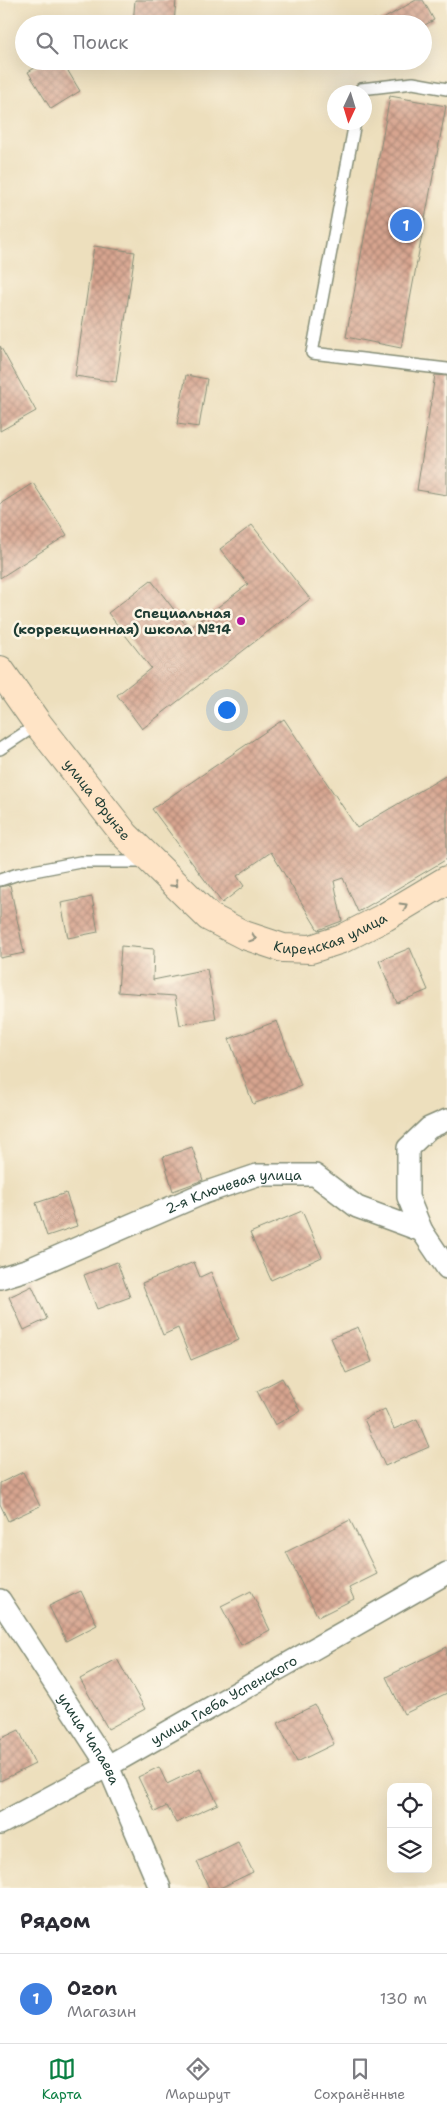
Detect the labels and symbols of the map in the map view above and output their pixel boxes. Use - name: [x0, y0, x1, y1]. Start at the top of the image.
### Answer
- north arrow: [327, 85, 372, 130]
- pin: 1: [390, 206, 422, 244]
- place label: Специальная (коррекционная) школа №14: [13, 604, 231, 638]
- marker: Специальная (коррекционная) школа №14: [235, 615, 247, 627]
- your location: [214, 697, 240, 723]
- street label: улица Фрунзе: [60, 755, 134, 844]
- one-way arrow: [169, 878, 178, 887]
- one-way arrow: [398, 902, 407, 912]
- street label: Киренская улица: [271, 908, 390, 959]
- one-way arrow: [248, 932, 256, 942]
- street label: 2-я Ключевая улица: [163, 1166, 302, 1218]
- street label: улица Глеба Успенского: [147, 1651, 300, 1749]
- street label: улица Чапаева: [54, 1689, 124, 1788]

